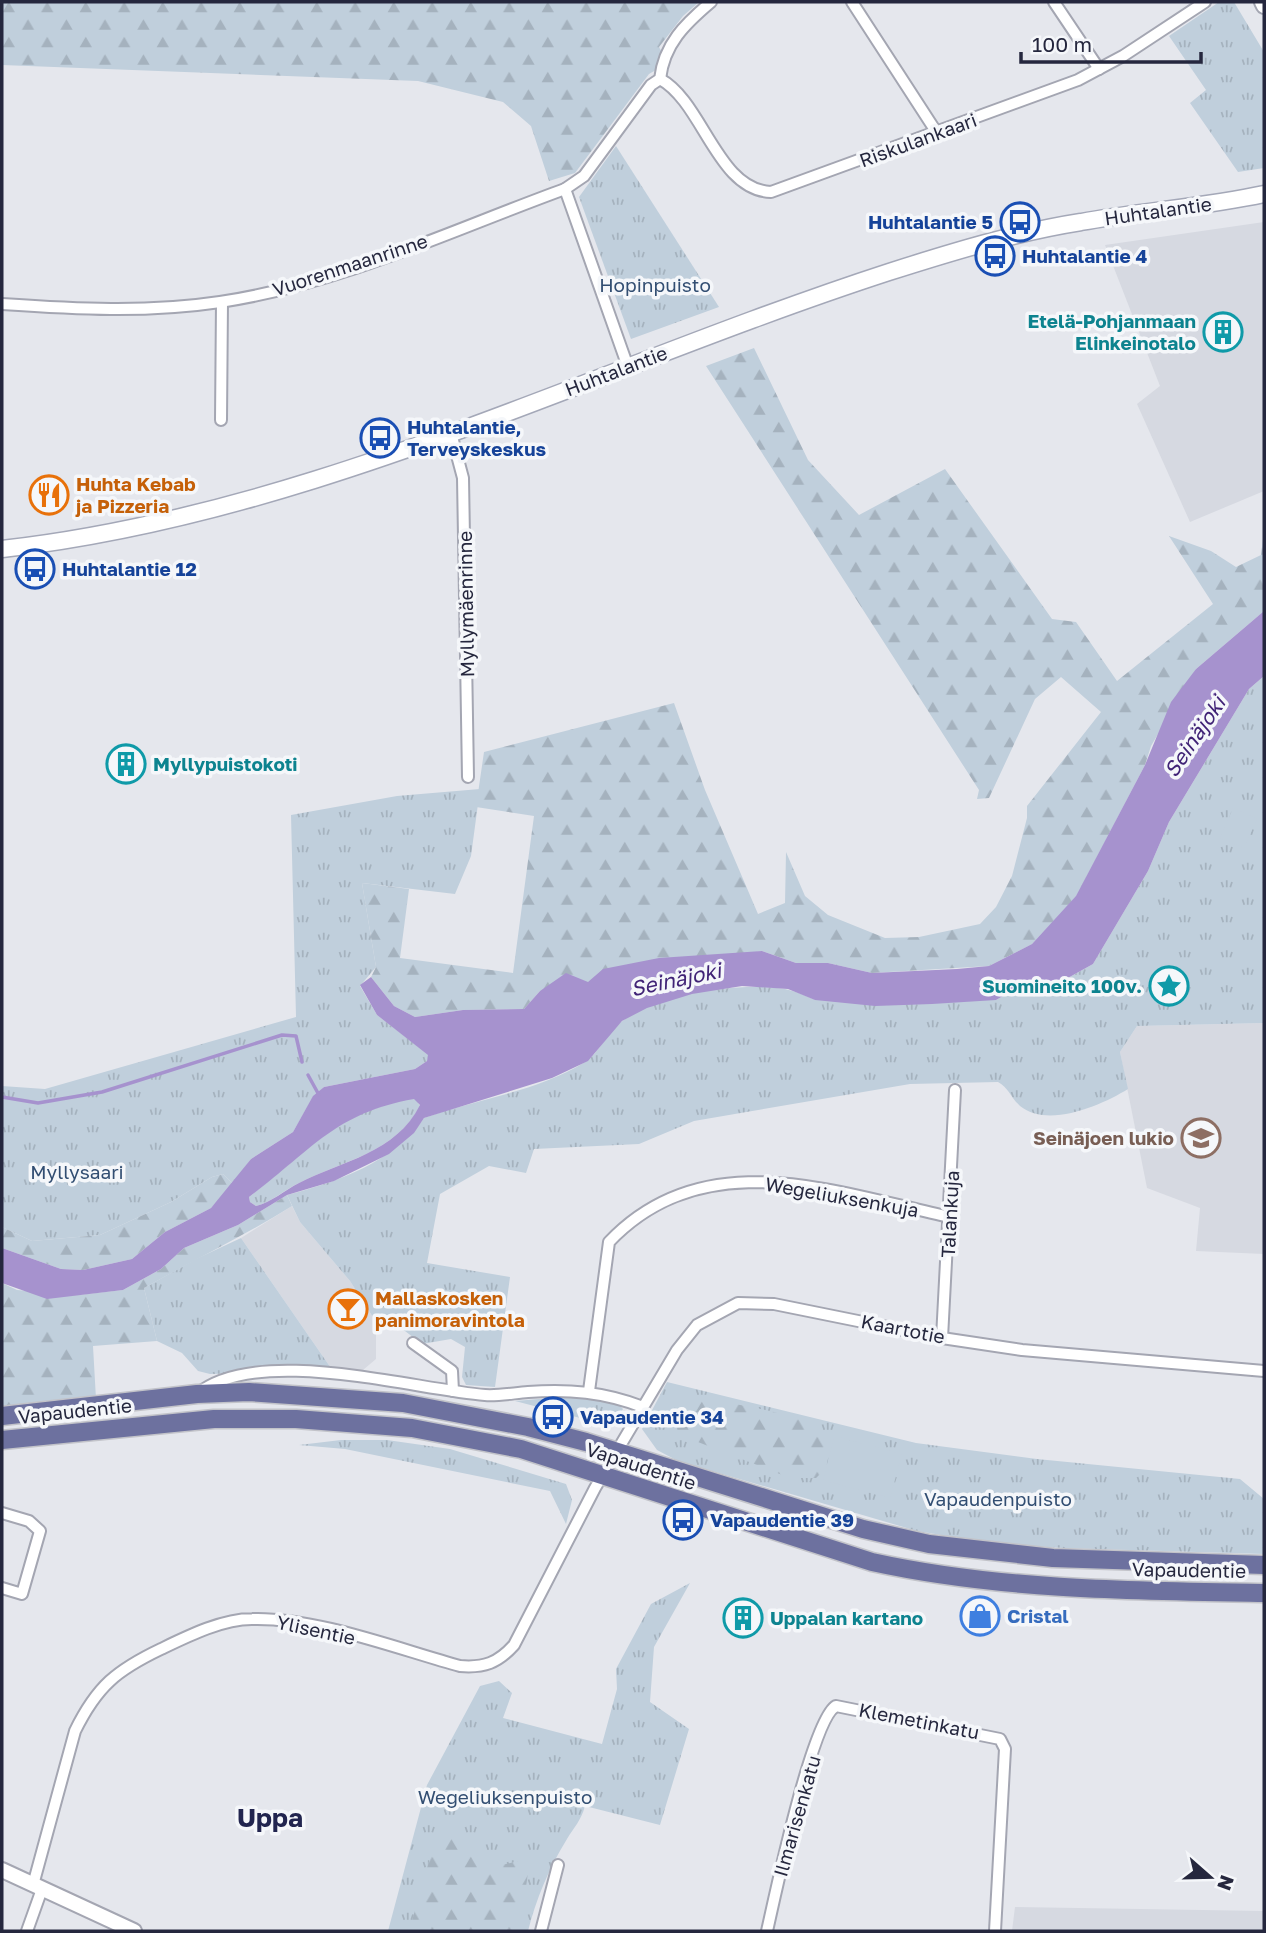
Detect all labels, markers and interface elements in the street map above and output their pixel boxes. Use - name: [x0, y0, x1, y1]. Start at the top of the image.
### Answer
- scale bar: [1021, 21, 1201, 65]
- text: 100 m: [1032, 31, 1092, 57]
- street label: Riskulankaari: [856, 108, 980, 171]
- street label: Huhtalantie: [1103, 192, 1213, 229]
- bus stop icon: Huhtalantie 5: [999, 201, 1041, 243]
- place label: Huhtalantie 5: [868, 210, 993, 233]
- street label: Vuorenmaanrinne: [269, 229, 430, 300]
- bus stop icon: Huhtalantie 4: [974, 235, 1016, 277]
- place label: Huhtalantie 4: [1022, 244, 1148, 267]
- park label: Hopinpuisto: [599, 273, 711, 296]
- place label: Etelä-Pohjanmaan Elinkeinotalo: [1027, 309, 1196, 354]
- building icon: Etelä-Pohjanmaan Elinkeinotalo: [1202, 311, 1244, 353]
- street label: Huhtalantie: [561, 340, 670, 401]
- place label: Huhtalantie, Terveyskeskus: [407, 415, 546, 460]
- bus stop icon: Huhtalantie, Terveyskeskus: [359, 417, 401, 459]
- place label: Huhta Kebab ja Pizzeria: [75, 472, 196, 517]
- restaurant icon: Huhta Kebab ja Pizzeria: [28, 474, 70, 516]
- street label: Myllymäenrinne: [453, 531, 478, 677]
- bus stop icon: Huhtalantie 12: [14, 548, 56, 590]
- place label: Huhtalantie 12: [62, 557, 197, 580]
- water label: Seinäjoki: [1158, 689, 1232, 782]
- building icon: Myllypuistokoti: [105, 743, 147, 785]
- place label: Myllypuistokoti: [153, 752, 298, 775]
- water label: Seinäjoki: [628, 956, 726, 1001]
- place icon: Suomineito 100v.: [1148, 965, 1190, 1007]
- place label: Suomineito 100v.: [982, 974, 1142, 997]
- school or university icon: Seinäjoen lukio: [1180, 1117, 1222, 1159]
- place label: Seinäjoen lukio: [1033, 1126, 1174, 1149]
- park label: Myllysaari: [30, 1160, 124, 1183]
- street label: Talankuja: [936, 1170, 963, 1258]
- street label: Wegeliuksenkuja: [764, 1172, 921, 1221]
- place label: Mallaskosken panimoravintola: [375, 1286, 525, 1331]
- bar icon: Mallaskosken panimoravintola: [327, 1288, 369, 1330]
- street label: Kaartotie: [859, 1309, 947, 1348]
- street label: Vapaudentie: [17, 1393, 133, 1428]
- bus stop icon: Vapaudentie 34: [532, 1396, 574, 1438]
- place label: Vapaudentie 34: [580, 1405, 724, 1428]
- street label: Vapaudentie: [583, 1437, 699, 1494]
- park label: Vapaudenpuisto: [924, 1487, 1072, 1510]
- bus stop icon: Vapaudentie 39: [662, 1499, 704, 1541]
- place label: Vapaudentie 39: [710, 1508, 854, 1531]
- street label: Vapaudentie: [1132, 1557, 1246, 1582]
- shop icon: Cristal: [959, 1595, 1001, 1637]
- building icon: Uppalan kartano: [722, 1597, 764, 1639]
- place label: Cristal: [1007, 1604, 1069, 1627]
- place label: Uppalan kartano: [770, 1606, 923, 1629]
- street label: Ylisentie: [275, 1610, 357, 1649]
- street label: Klemetinkatu: [857, 1698, 981, 1743]
- street label: Ilmarisenkatu: [768, 1753, 825, 1879]
- park label: Wegeliuksenpuisto: [418, 1785, 592, 1808]
- district label: Uppa: [237, 1802, 303, 1833]
- north arrow: [1175, 1842, 1245, 1912]
- text: N: [1213, 1872, 1240, 1894]

